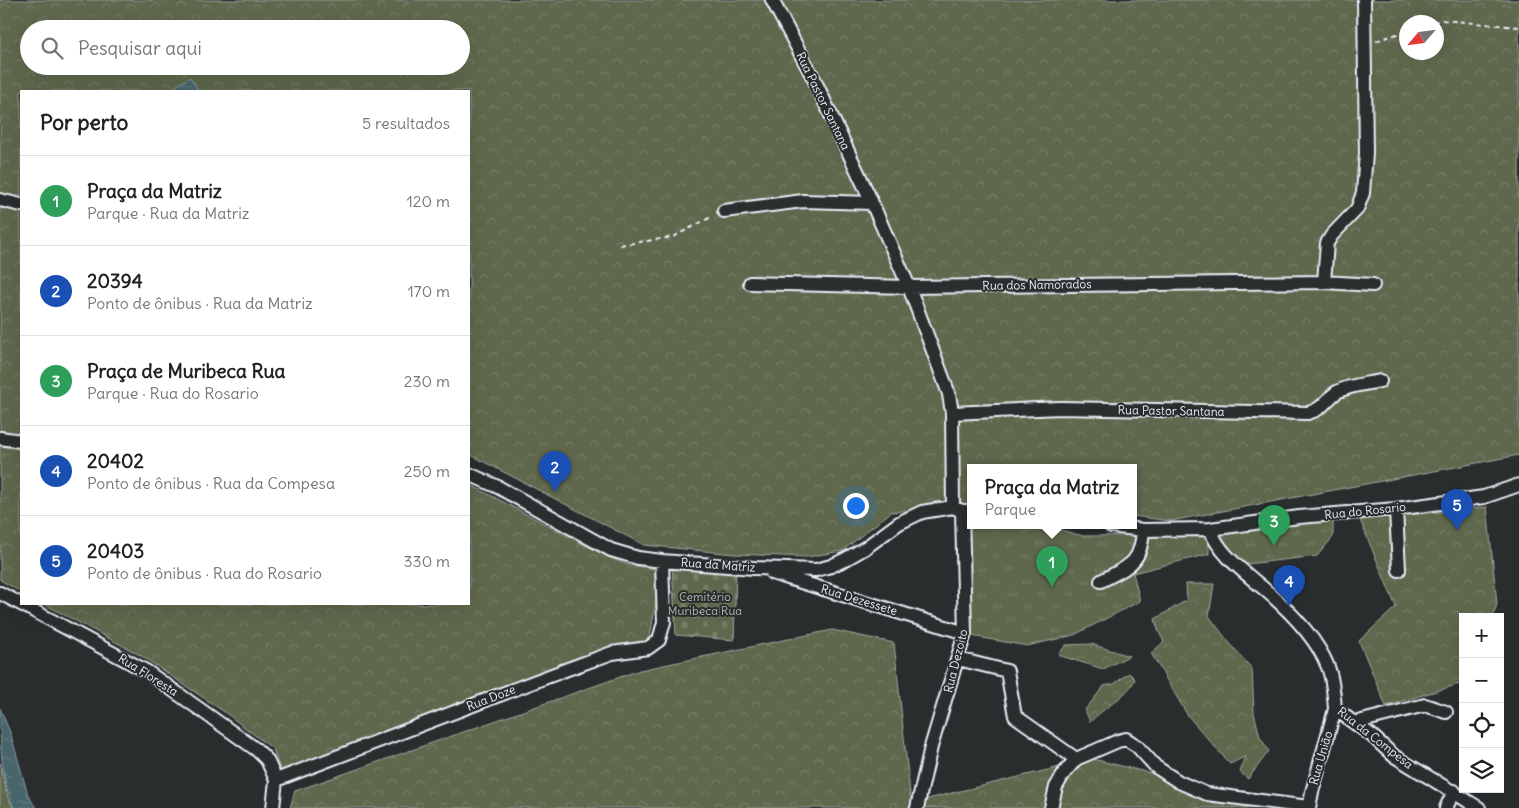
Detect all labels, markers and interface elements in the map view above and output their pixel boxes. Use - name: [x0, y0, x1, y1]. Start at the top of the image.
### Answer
- north arrow: [1399, 15, 1444, 60]
- search box: [20, 20, 470, 75]
- icon: search: [38, 34, 66, 62]
- text: Pesquisar aqui: [78, 36, 202, 60]
- street label: Rua Pastor Santana: [793, 49, 854, 152]
- text: Por perto: [40, 109, 128, 136]
- text: 5 resultados: [362, 113, 450, 133]
- text: Praça da Matriz: [87, 179, 222, 203]
- text: 1: [53, 191, 59, 211]
- text: 120 m: [407, 191, 450, 211]
- text: Parque · Rua da Matriz: [87, 203, 249, 223]
- text: 20394: [87, 269, 143, 293]
- street label: Rua dos Namorados: [982, 276, 1092, 293]
- text: 2: [52, 281, 60, 301]
- text: 170 m: [407, 281, 450, 301]
- text: Ponto de ônibus · Rua da Matriz: [87, 293, 313, 313]
- text: Praça de Muribeca Rua: [87, 359, 285, 383]
- text: 3: [51, 371, 61, 391]
- text: 230 m: [404, 371, 450, 391]
- text: Parque · Rua do Rosario: [87, 383, 259, 403]
- street label: Rua Pastor Santana: [1117, 402, 1225, 419]
- text: 20402: [87, 449, 144, 473]
- pin: 2: [539, 451, 571, 492]
- text: 4: [51, 461, 61, 481]
- text: 250 m: [404, 461, 450, 481]
- popup: [967, 464, 1137, 529]
- text: Ponto de ônibus · Rua da Compesa: [87, 473, 335, 493]
- text: Praça da Matriz: [985, 475, 1119, 499]
- pin: 5: [1441, 489, 1473, 530]
- your location: [843, 493, 869, 519]
- text: Parque: [985, 499, 1036, 519]
- street label: Rua do Rosario: [1323, 499, 1407, 522]
- pin: 3: [1258, 505, 1290, 546]
- text: 20403: [87, 539, 144, 563]
- pin: 1: [1036, 546, 1068, 587]
- text: 5: [51, 551, 61, 571]
- text: 330 m: [403, 551, 450, 571]
- street label: Rua da Matriz: [680, 554, 756, 575]
- text: Ponto de ônibus · Rua do Rosario: [87, 563, 322, 583]
- pin: 4: [1273, 565, 1305, 606]
- street label: Rua Dezessete: [819, 581, 899, 618]
- park label: Cemitério Muribeca Rua: [668, 589, 742, 618]
- map controls: [1459, 613, 1504, 793]
- button: +: [1459, 613, 1504, 658]
- street label: Rua Dezoito: [940, 627, 971, 694]
- street label: Rua Floresta: [116, 650, 181, 699]
- button: −: [1459, 658, 1504, 703]
- street label: Rua Doze: [464, 681, 517, 714]
- street label: Rua da Compesa: [1335, 703, 1416, 772]
- button: locate: [1459, 703, 1504, 748]
- street label: Rua União: [1306, 729, 1335, 787]
- button: layers: [1459, 748, 1504, 793]

